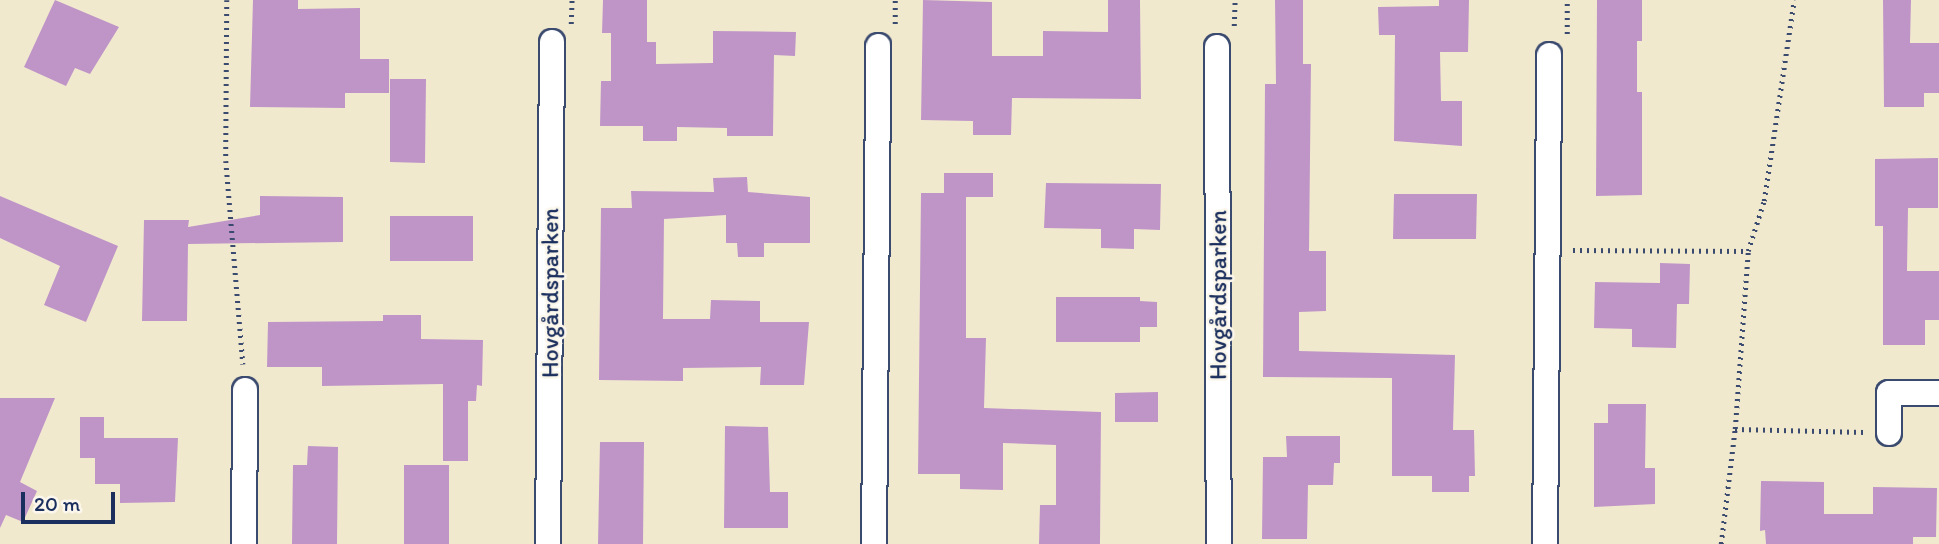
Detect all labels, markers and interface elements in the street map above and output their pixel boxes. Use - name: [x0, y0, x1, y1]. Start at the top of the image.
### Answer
- street label: Hovgårdsparken: [536, 208, 564, 378]
- street label: Hovgårdsparken: [1204, 210, 1232, 380]
- scale bar: [24, 477, 119, 522]
- text: 20 m: [34, 491, 80, 516]

